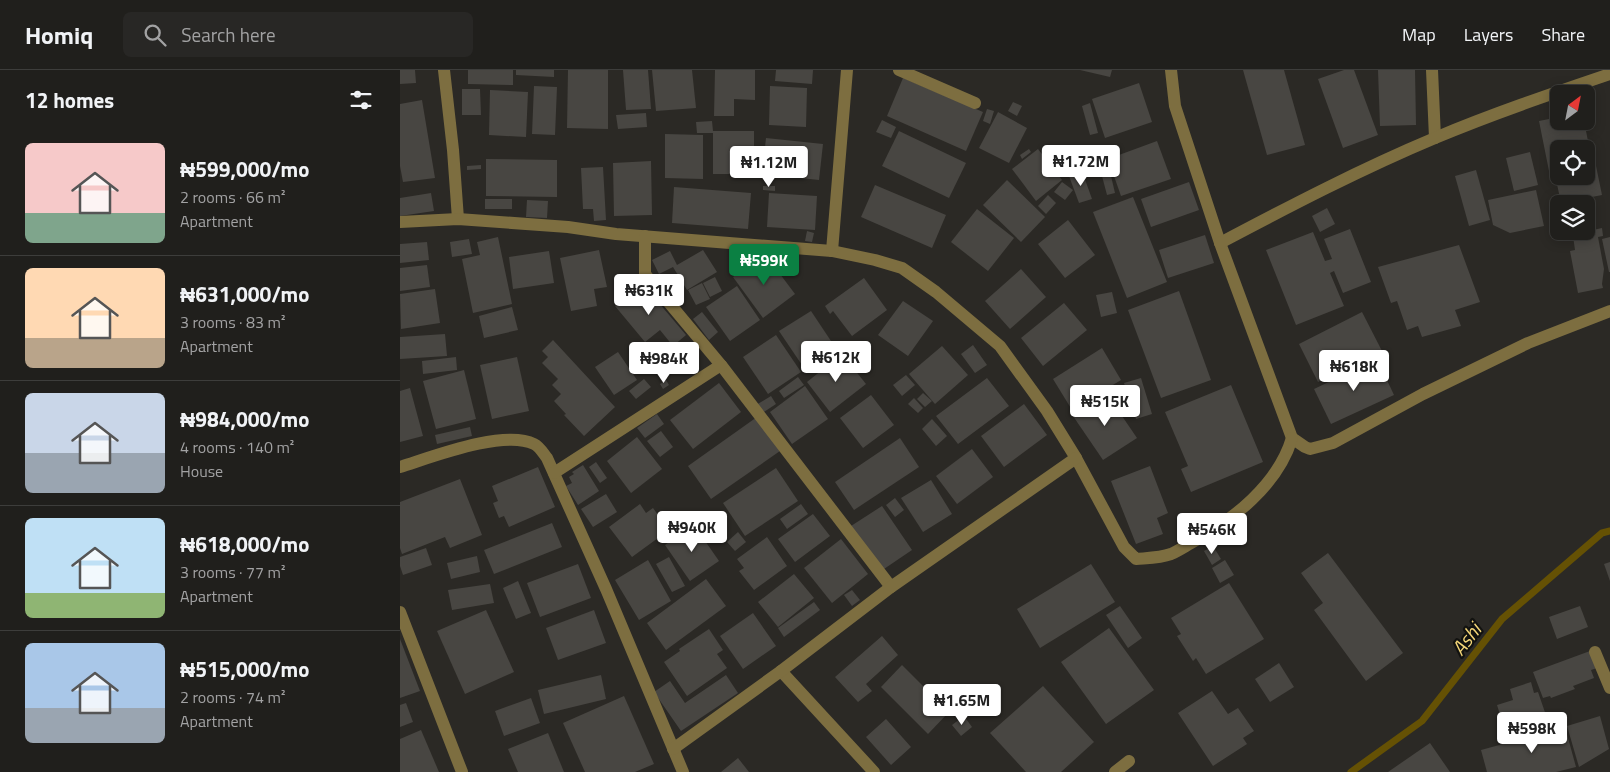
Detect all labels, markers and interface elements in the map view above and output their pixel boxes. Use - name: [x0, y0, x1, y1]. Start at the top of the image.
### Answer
- search box: [123, 12, 473, 57]
- text: Homiq: [25, 17, 93, 53]
- text: Search here: [181, 20, 275, 49]
- icon: search: [141, 21, 169, 49]
- text: Map: [1402, 21, 1436, 48]
- text: Layers: [1464, 21, 1513, 48]
- text: Share: [1541, 21, 1585, 48]
- text: 12 homes: [25, 84, 114, 116]
- north arrow: [1550, 85, 1595, 130]
- map controls: [1550, 85, 1595, 240]
- icon: filters: [347, 86, 375, 114]
- button: locate: [1550, 140, 1595, 185]
- pin: ₦1.72M: [1040, 144, 1122, 187]
- pin: ₦1.12M: [728, 146, 810, 188]
- text: ₦1.72M: [1053, 149, 1109, 173]
- text: ₦1.12M: [741, 150, 797, 174]
- text: ₦599,000/mo: [180, 153, 309, 185]
- icon: home: [65, 163, 125, 223]
- text: 2 rooms · 66 m²: [180, 185, 285, 209]
- button: layers: [1550, 195, 1595, 240]
- text: Apartment: [180, 209, 253, 233]
- pin: ₦599K: [729, 244, 799, 286]
- text: ₦599K: [740, 248, 788, 272]
- pin: ₦631K: [614, 274, 684, 316]
- text: ₦631,000/mo: [180, 278, 309, 310]
- text: ₦631K: [625, 278, 673, 302]
- icon: home: [65, 288, 125, 348]
- text: 3 rooms · 83 m²: [180, 310, 285, 334]
- text: Apartment: [180, 334, 253, 358]
- pin: ₦612K: [801, 340, 871, 383]
- pin: ₦984K: [629, 342, 699, 384]
- text: ₦612K: [812, 345, 860, 369]
- text: ₦984K: [640, 346, 688, 370]
- pin: ₦618K: [1319, 350, 1389, 392]
- text: ₦618K: [1330, 354, 1378, 378]
- pin: ₦515K: [1070, 384, 1140, 427]
- text: ₦515K: [1081, 389, 1129, 413]
- text: ₦984,000/mo: [180, 403, 309, 435]
- icon: home: [65, 413, 125, 473]
- text: 4 rooms · 140 m²: [180, 435, 294, 459]
- text: House: [180, 459, 223, 483]
- pin: ₦940K: [657, 510, 727, 553]
- pin: ₦546K: [1177, 512, 1247, 555]
- text: ₦940K: [668, 515, 716, 539]
- text: ₦546K: [1188, 517, 1236, 541]
- text: ₦618,000/mo: [180, 528, 309, 560]
- icon: home: [65, 538, 125, 598]
- text: 3 rooms · 77 m²: [180, 560, 285, 584]
- text: Apartment: [180, 584, 253, 608]
- water label: Ashi: [1443, 614, 1490, 662]
- text: ₦515,000/mo: [180, 653, 309, 685]
- icon: home: [65, 663, 125, 723]
- pin: ₦1.65M: [921, 684, 1003, 726]
- text: 2 rooms · 74 m²: [180, 685, 285, 709]
- text: ₦1.65M: [934, 688, 990, 712]
- text: Apartment: [180, 709, 253, 733]
- pin: ₦598K: [1497, 712, 1567, 754]
- text: ₦598K: [1508, 716, 1556, 740]

